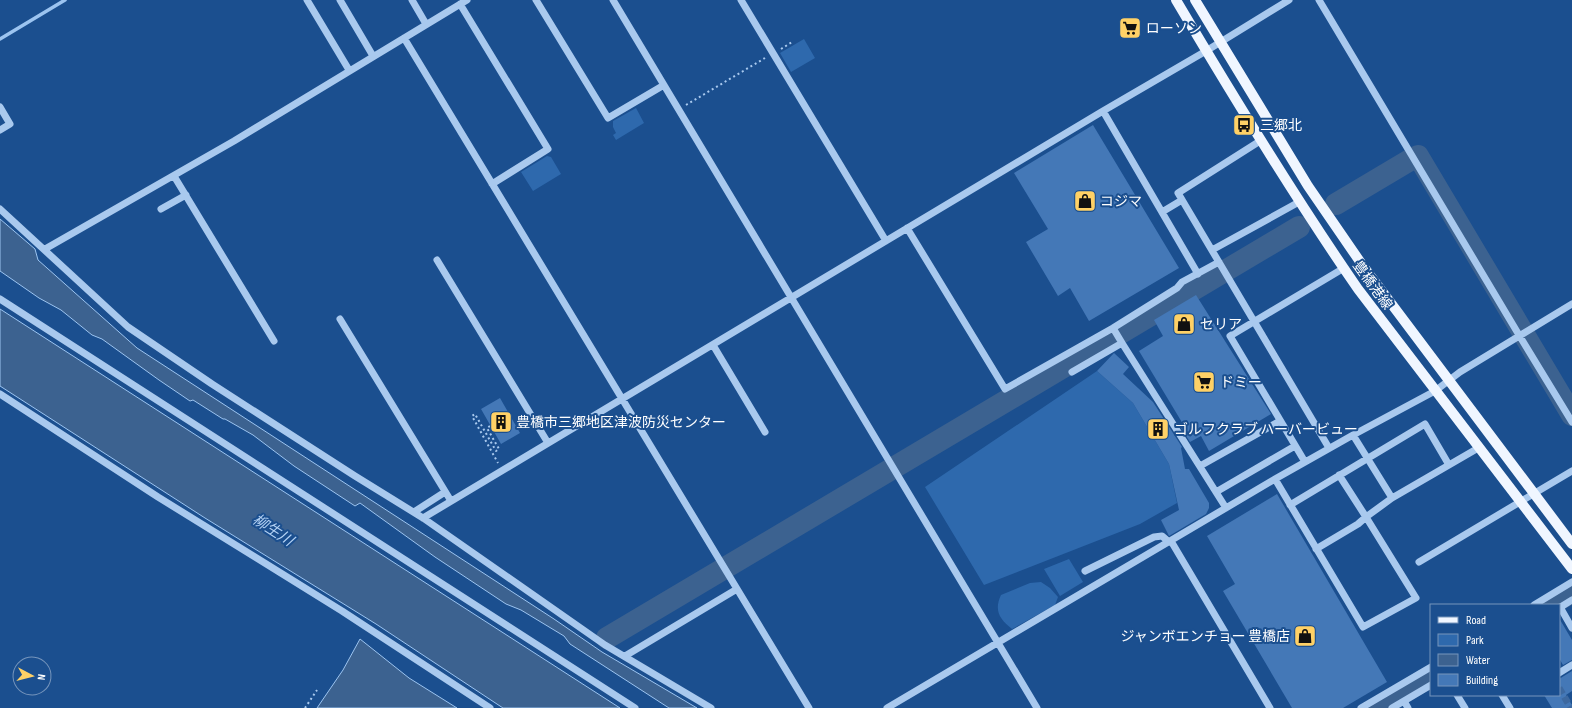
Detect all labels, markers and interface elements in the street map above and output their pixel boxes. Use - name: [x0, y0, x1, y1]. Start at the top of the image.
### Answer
- supermarket icon: ローソン: [1117, 15, 1143, 41]
- place label: ローソン: [1146, 20, 1202, 37]
- bus stop icon: 三郷北: [1231, 112, 1257, 138]
- place label: 三郷北: [1260, 117, 1302, 134]
- shop icon: コジマ: [1072, 188, 1098, 214]
- place label: コジマ: [1100, 193, 1142, 210]
- street label: 豊橋港線: [1349, 258, 1396, 313]
- shop icon: セリア: [1171, 311, 1197, 337]
- place label: セリア: [1200, 316, 1242, 333]
- supermarket icon: ドミー: [1191, 369, 1217, 395]
- place label: ドミー: [1220, 374, 1262, 391]
- building icon: 豊橋市三郷地区津波防災センター: [488, 409, 514, 435]
- place label: 豊橋市三郷地区津波防災センター: [516, 414, 726, 431]
- building icon: ゴルフクラブ ハーバービュー: [1145, 416, 1171, 442]
- place label: ゴルフクラブ ハーバービュー: [1174, 421, 1358, 438]
- water label: 柳生川: [249, 510, 298, 552]
- legend: [1430, 604, 1560, 696]
- text: Road: [1466, 613, 1486, 628]
- shop icon: ジャンボエンチョー 豊橋店: [1292, 623, 1318, 649]
- place label: ジャンボエンチョー 豊橋店: [1120, 628, 1290, 645]
- text: Park: [1466, 633, 1484, 648]
- text: Water: [1466, 653, 1490, 668]
- north arrow: [12, 656, 52, 696]
- text: N: [35, 673, 48, 681]
- text: Building: [1466, 673, 1498, 688]

